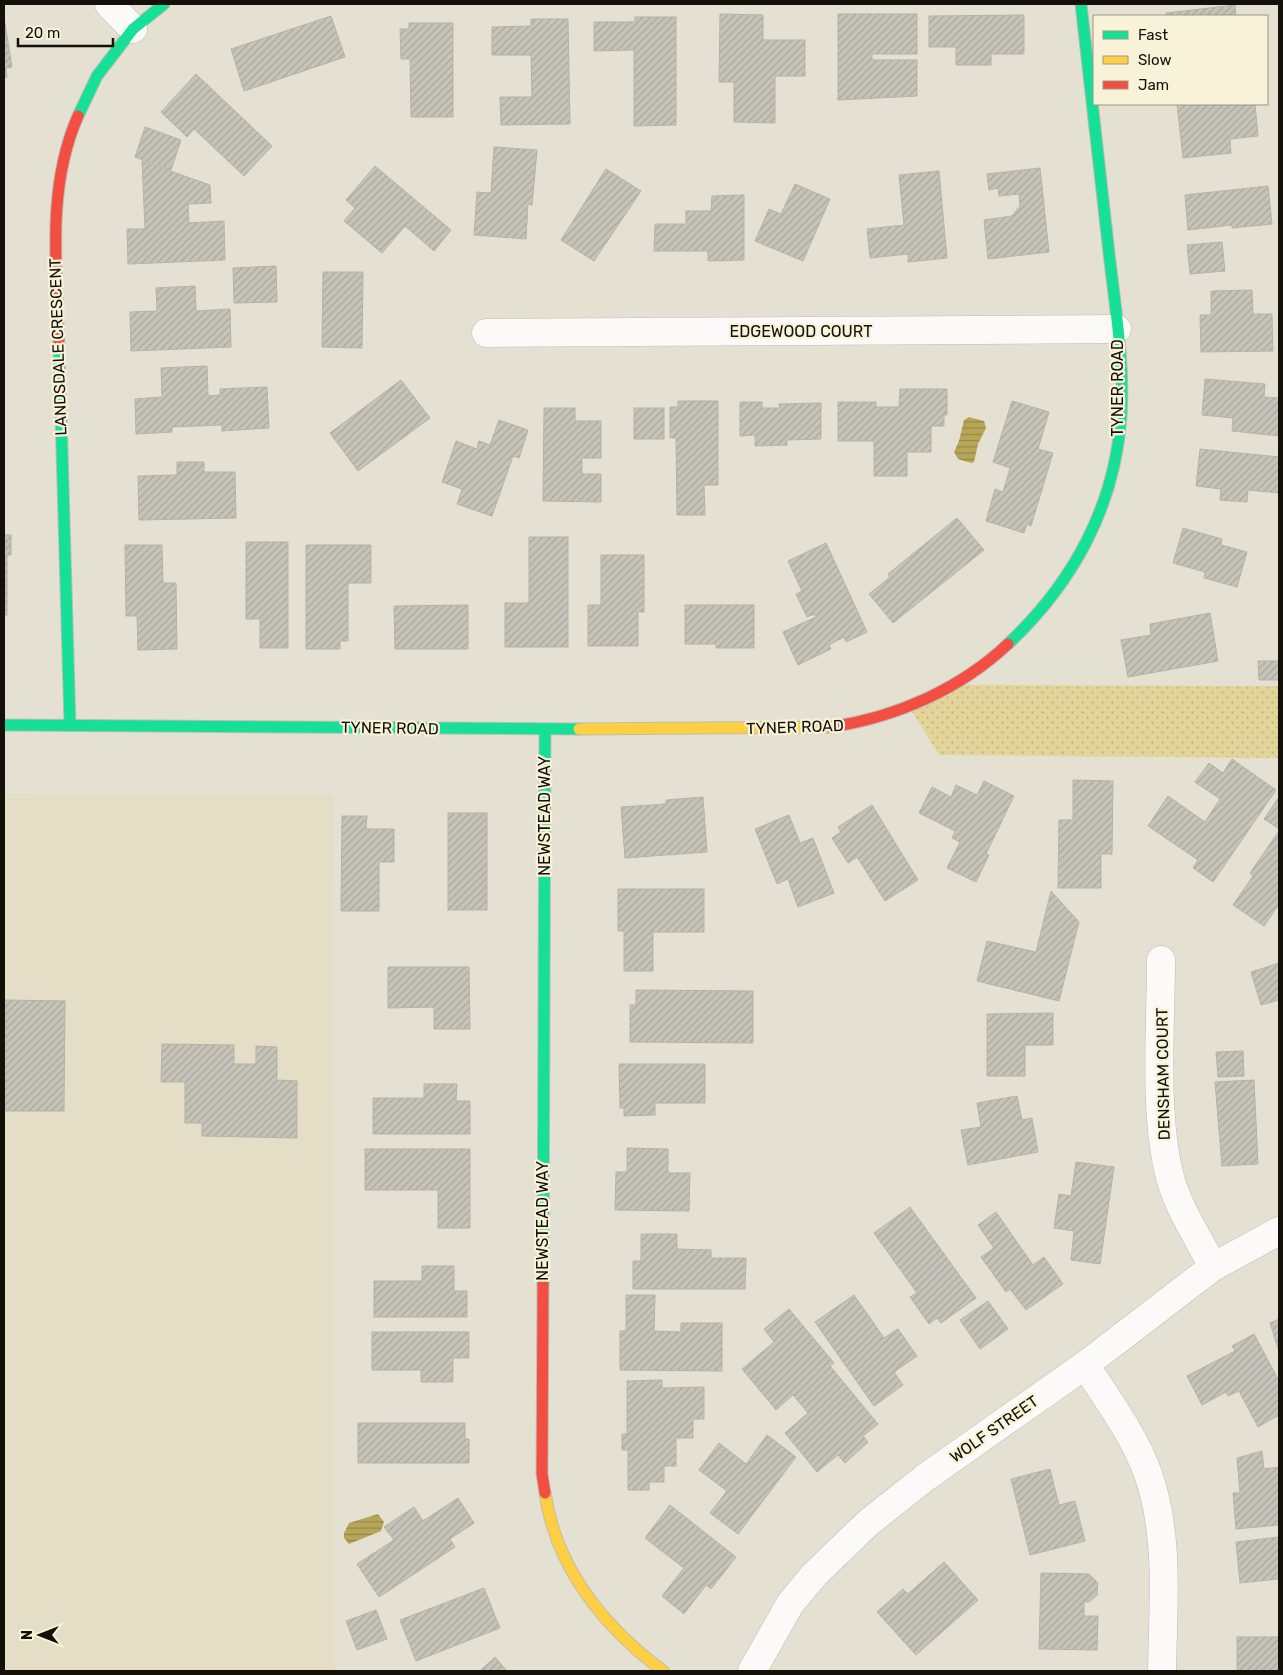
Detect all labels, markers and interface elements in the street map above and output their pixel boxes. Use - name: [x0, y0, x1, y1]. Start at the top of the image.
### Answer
- scale bar: [18, 15, 112, 47]
- legend: [1093, 15, 1268, 105]
- text: 20 m: [25, 24, 60, 42]
- text: Fast: [1138, 26, 1168, 44]
- text: Slow: [1138, 51, 1171, 69]
- text: Jam: [1138, 76, 1169, 94]
- street label: LANDSDALE CRESCENT: [45, 258, 71, 436]
- street label: EDGEWOOD COURT: [730, 322, 872, 341]
- street label: TYNER ROAD: [1108, 339, 1127, 437]
- street label: TYNER ROAD: [746, 716, 844, 738]
- street label: TYNER ROAD: [341, 718, 439, 738]
- street label: NEWSTEAD WAY: [535, 756, 554, 876]
- street label: DENSHAM COURT: [1152, 1007, 1174, 1141]
- street label: NEWSTEAD WAY: [533, 1161, 552, 1281]
- street label: WOLF STREET: [946, 1391, 1042, 1467]
- north arrow: [15, 1610, 65, 1660]
- text: N: [19, 1630, 36, 1640]

